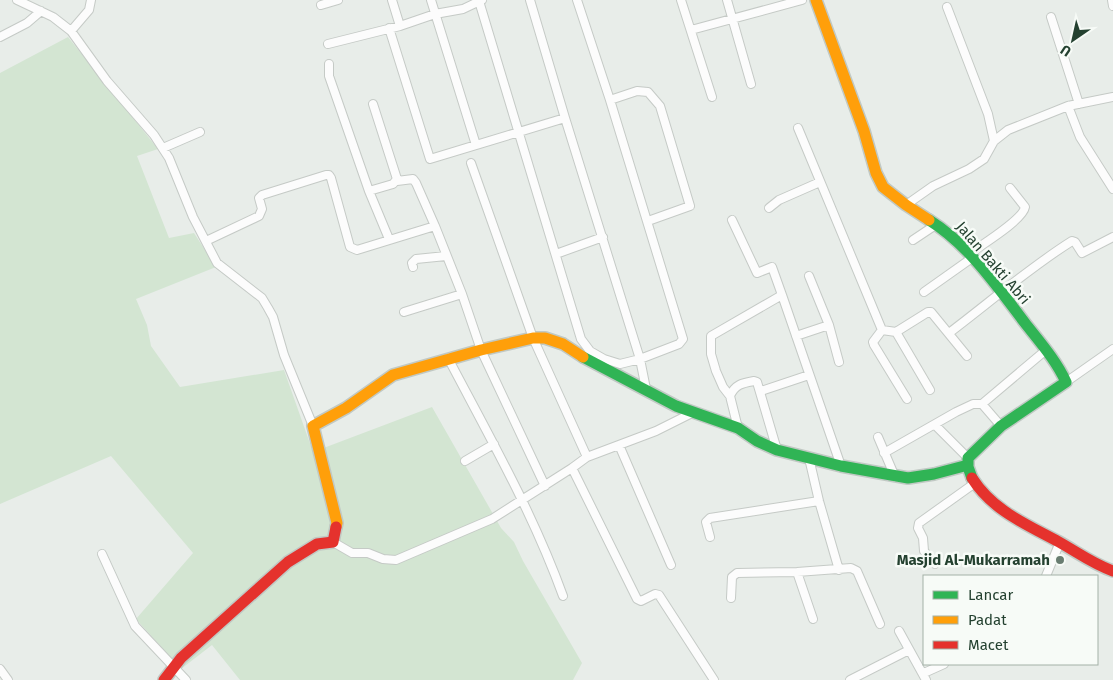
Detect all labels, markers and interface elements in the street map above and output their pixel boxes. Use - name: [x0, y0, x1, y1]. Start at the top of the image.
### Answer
- north arrow: [1048, 15, 1098, 65]
- text: U: [1057, 41, 1075, 60]
- street label: Jalan Bakti Abri: [952, 218, 1034, 308]
- place label: Masjid Al-Mukarramah: [897, 551, 1050, 569]
- marker: Masjid Al-Mukarramah: [1054, 554, 1066, 566]
- legend: [923, 575, 1098, 665]
- text: Lancar: [968, 586, 1013, 604]
- text: Padat: [968, 611, 1007, 629]
- text: Macet: [968, 636, 1009, 654]

